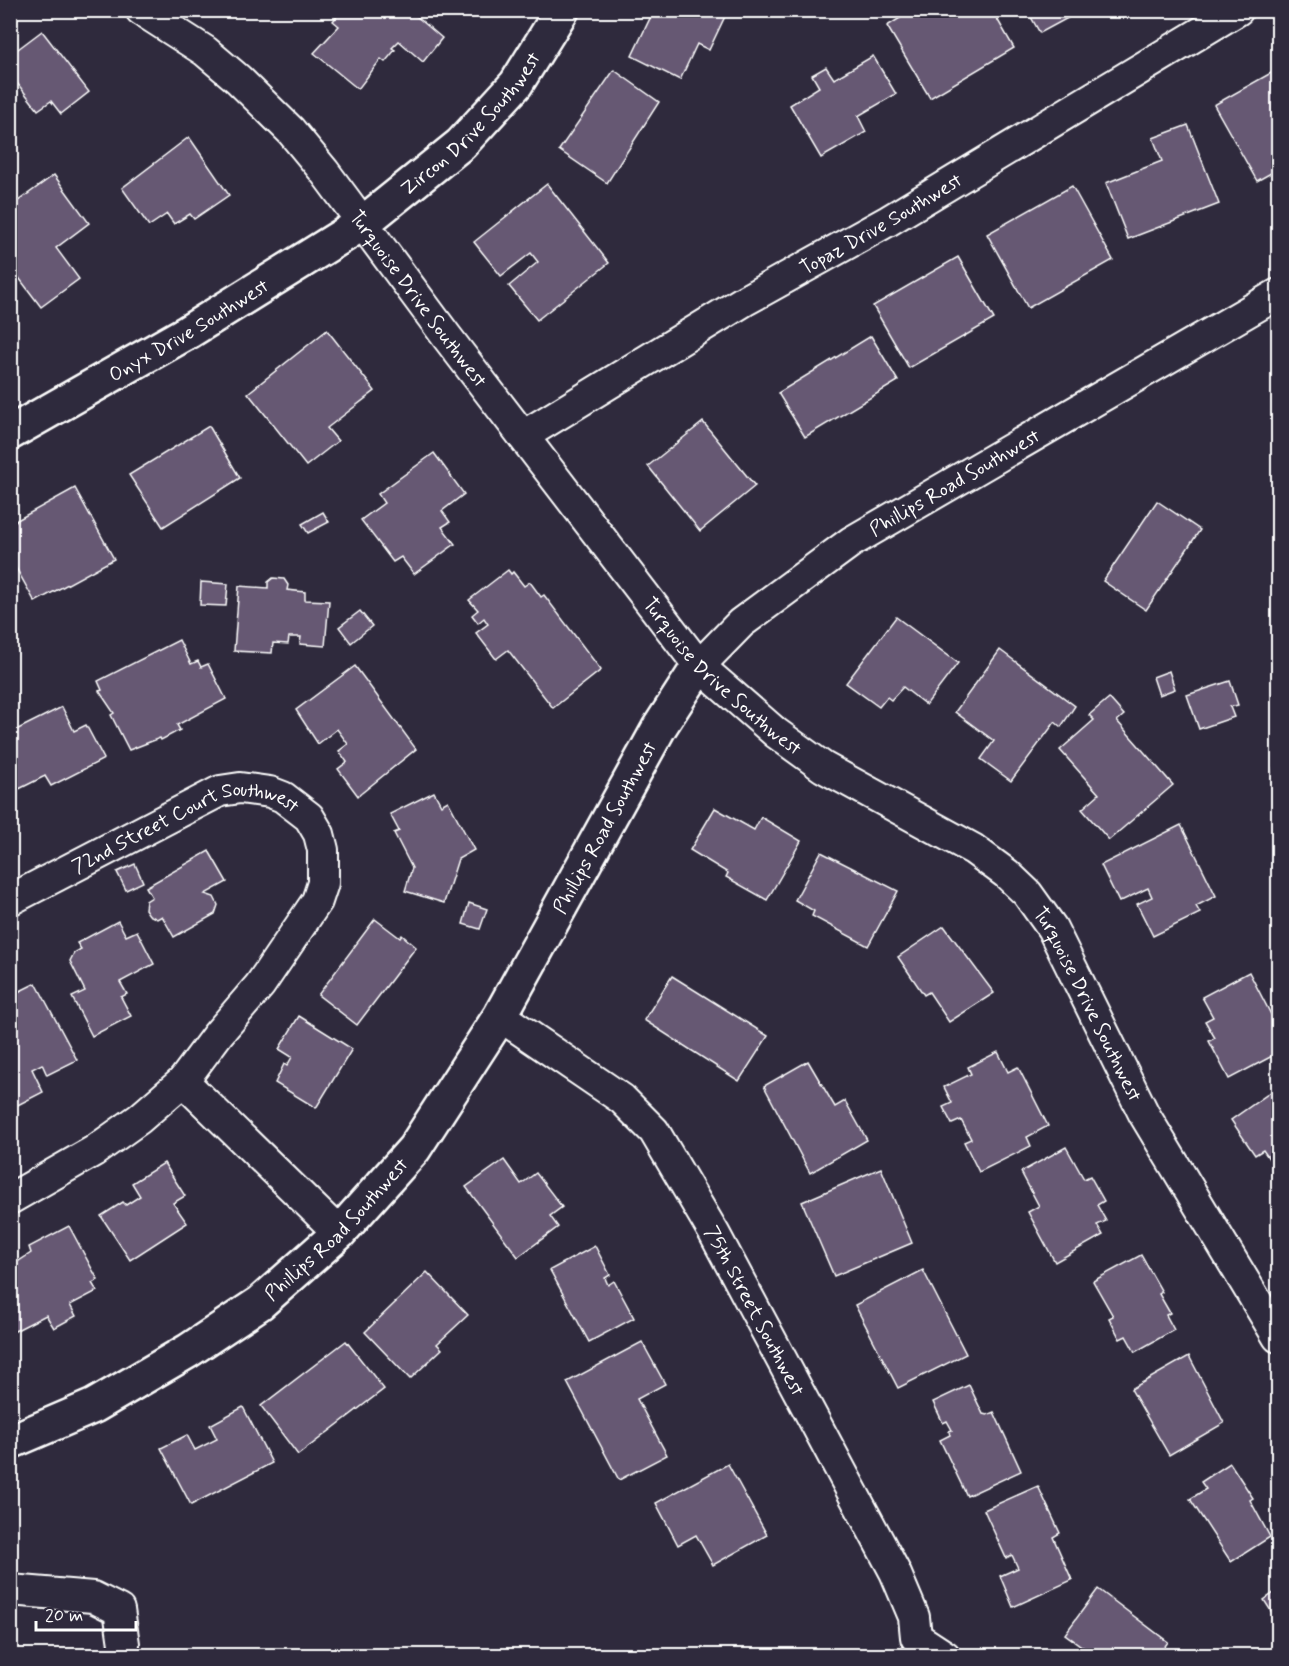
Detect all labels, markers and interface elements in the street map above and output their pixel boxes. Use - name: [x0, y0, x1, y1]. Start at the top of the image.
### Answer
- street label: Zircon Drive Southwest: [395, 47, 548, 202]
- street label: Topaz Drive Southwest: [795, 167, 968, 282]
- street label: Turquoise Drive Southwest: [342, 205, 493, 394]
- street label: Onyx Drive Southwest: [104, 273, 274, 389]
- street label: Phillips Road Southwest: [865, 423, 1045, 544]
- street label: Turquoise Drive Southwest: [636, 592, 807, 762]
- street label: Phillips Road Southwest: [547, 737, 664, 919]
- street label: 72nd Street Court Southwest: [68, 776, 305, 881]
- street label: Turquoise Drive Southwest: [1026, 902, 1148, 1106]
- street label: Phillips Road Southwest: [259, 1152, 415, 1308]
- street label: 75th Street Southwest: [698, 1221, 811, 1401]
- scale bar: [36, 1594, 136, 1632]
- text: 20 m: [45, 1604, 83, 1628]

